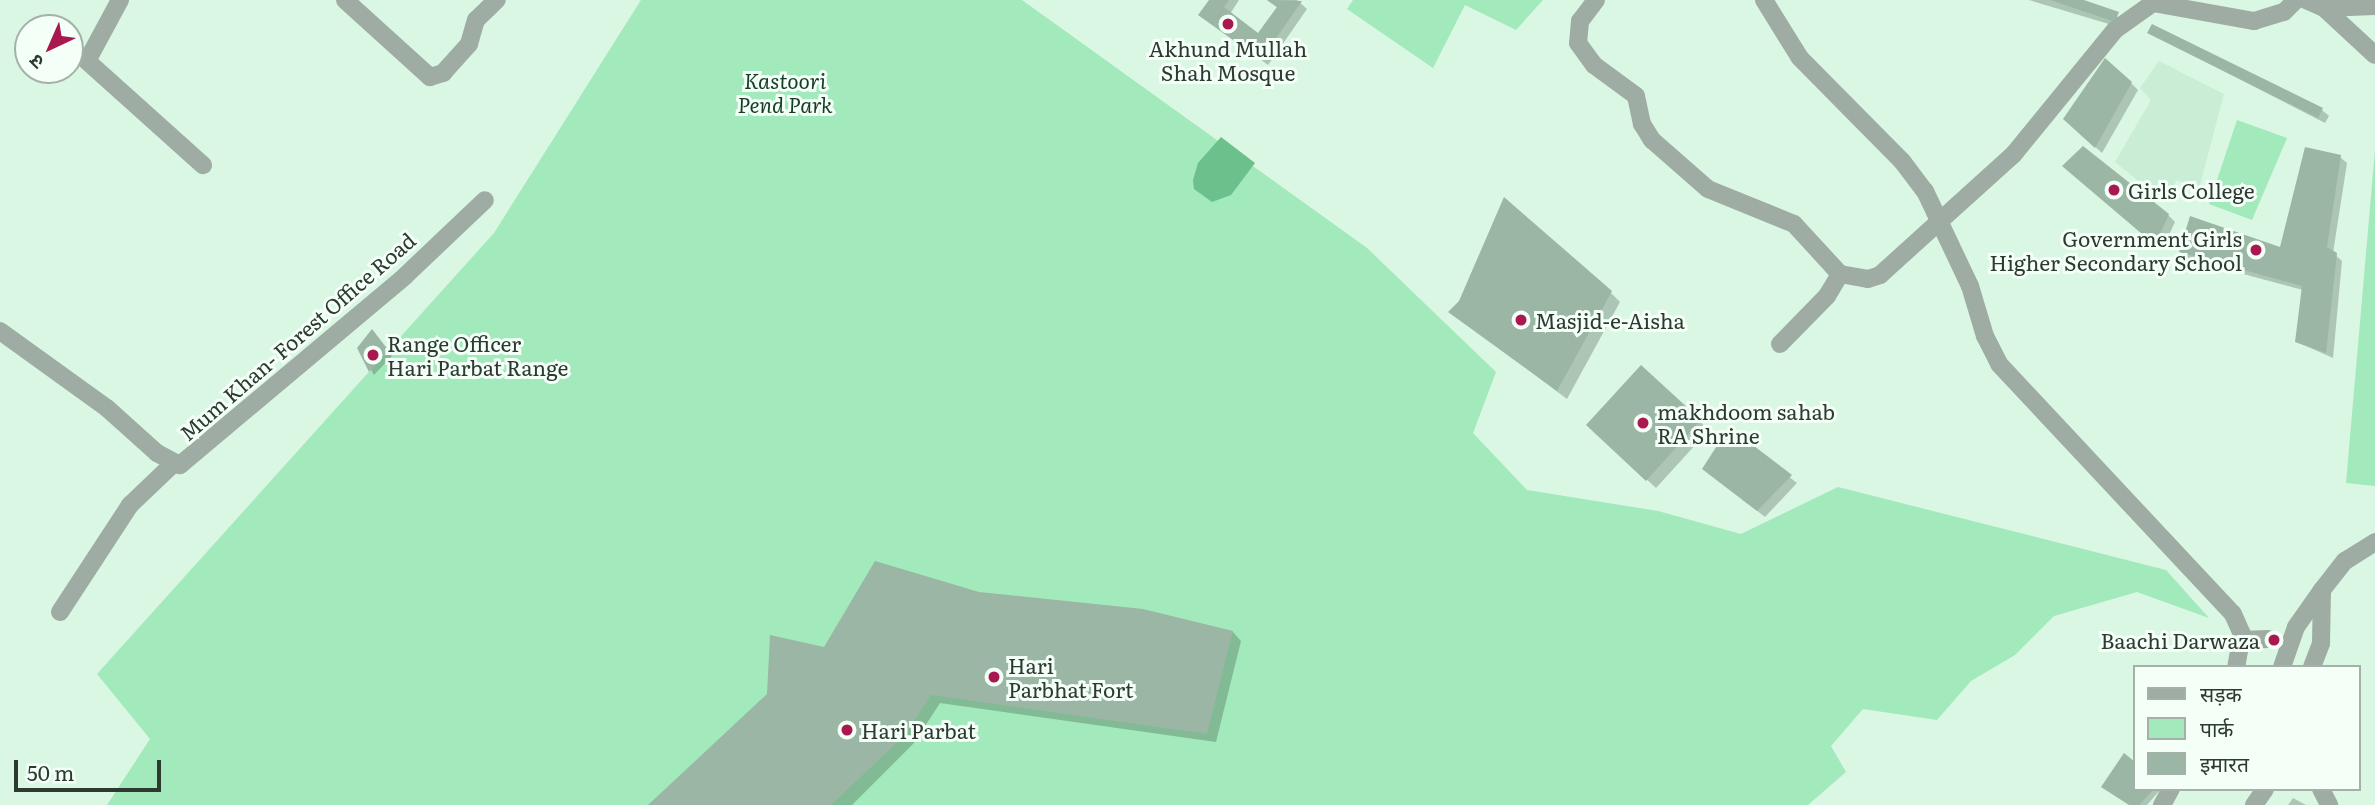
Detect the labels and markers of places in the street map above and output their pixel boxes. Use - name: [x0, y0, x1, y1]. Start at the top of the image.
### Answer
- marker: Akhund Mullah Shah Mosque: [1220, 16, 1236, 32]
- place label: Akhund Mullah Shah Mosque: [1149, 35, 1307, 85]
- place label: Girls College: [2128, 177, 2255, 203]
- marker: Girls College: [2106, 182, 2122, 198]
- place label: Government Girls Higher Secondary School: [1989, 225, 2242, 275]
- marker: Government Girls Higher Secondary School: [2248, 242, 2264, 258]
- place label: Masjid-e-Aisha: [1535, 307, 1685, 333]
- marker: Masjid-e-Aisha: [1513, 312, 1529, 328]
- place label: Range Officer Hari Parbat Range: [387, 330, 568, 380]
- marker: Range Officer Hari Parbat Range: [365, 347, 381, 363]
- place label: makhdoom sahab RA Shrine: [1657, 398, 1835, 448]
- marker: makhdoom sahab RA Shrine: [1635, 415, 1651, 431]
- place label: Baachi Darwaza: [2100, 627, 2260, 653]
- marker: Baachi Darwaza: [2266, 632, 2282, 648]
- place label: Hari Parbhat Fort: [1008, 652, 1134, 702]
- marker: Hari Parbhat Fort: [986, 669, 1002, 685]
- place label: Hari Parbat: [861, 717, 976, 743]
- marker: Hari Parbat: [839, 722, 855, 738]

